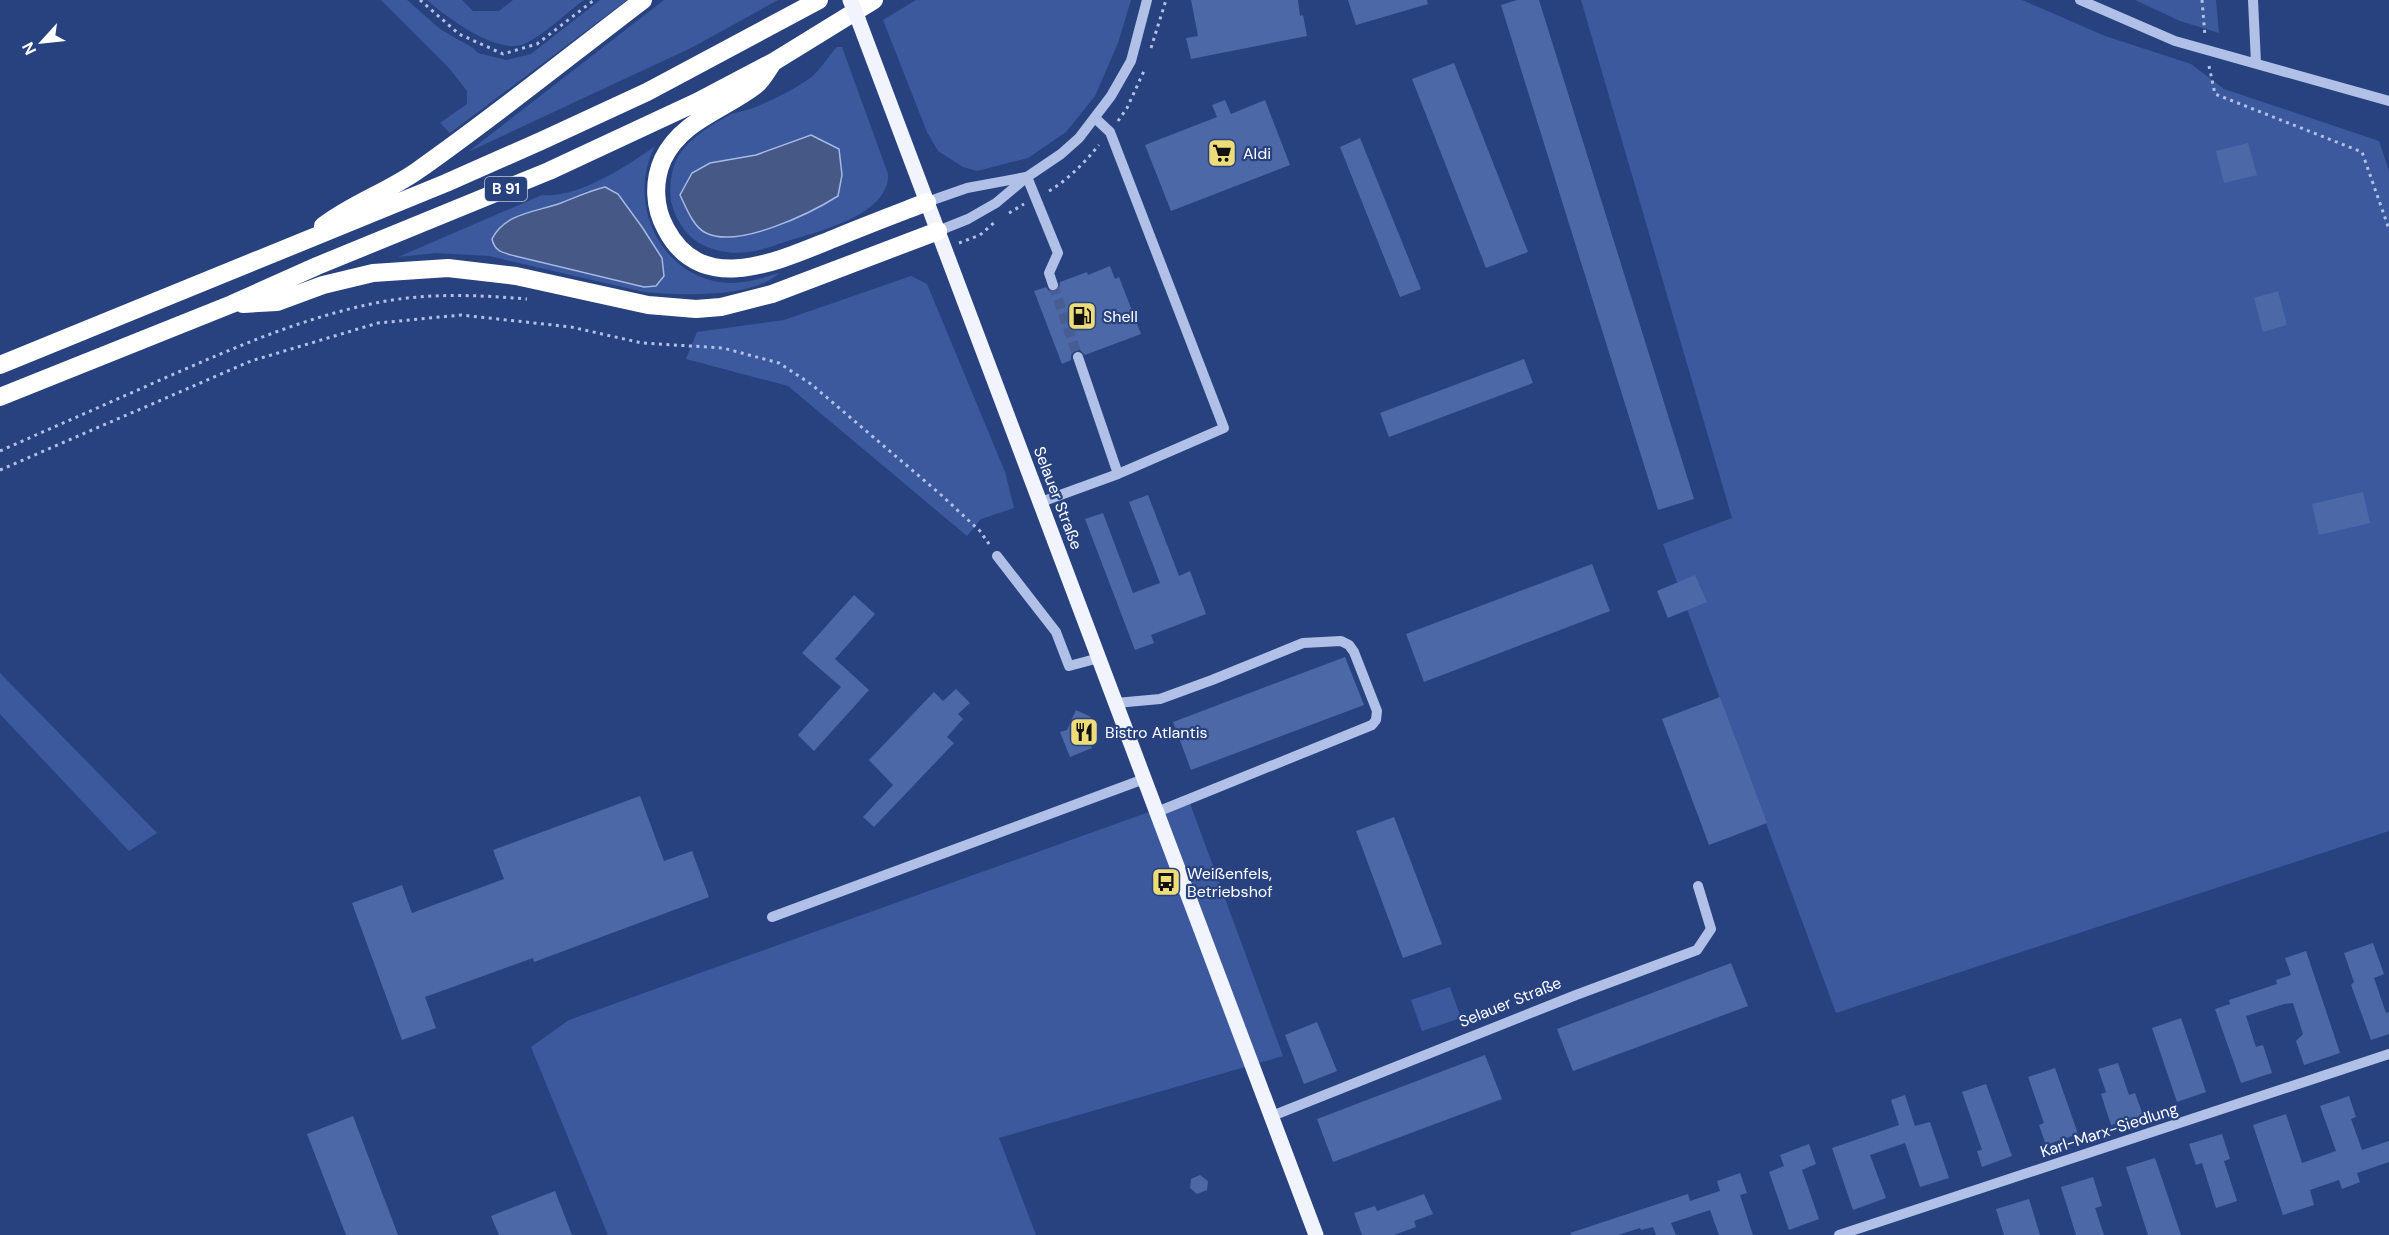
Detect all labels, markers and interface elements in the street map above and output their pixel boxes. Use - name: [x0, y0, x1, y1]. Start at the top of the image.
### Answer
- north arrow: [12, 12, 72, 72]
- text: N: [17, 39, 41, 59]
- supermarket icon: Aldi: [1206, 137, 1238, 169]
- place label: Aldi: [1243, 143, 1271, 164]
- road number: B 91: [485, 177, 527, 201]
- fuel station icon: Shell: [1066, 300, 1098, 332]
- place label: Shell: [1103, 306, 1138, 327]
- street label: Selauer Straße: [1029, 443, 1087, 553]
- restaurant icon: Bistro Atlantis: [1068, 716, 1100, 748]
- place label: Bistro Atlantis: [1105, 722, 1208, 743]
- place label: Weißenfels, Betriebshof: [1187, 863, 1273, 902]
- bus stop icon: Weißenfels, Betriebshof: [1150, 866, 1182, 898]
- street label: Selauer Straße: [1456, 972, 1564, 1032]
- street label: Karl-Marx-Siedlung: [2037, 1098, 2181, 1162]

